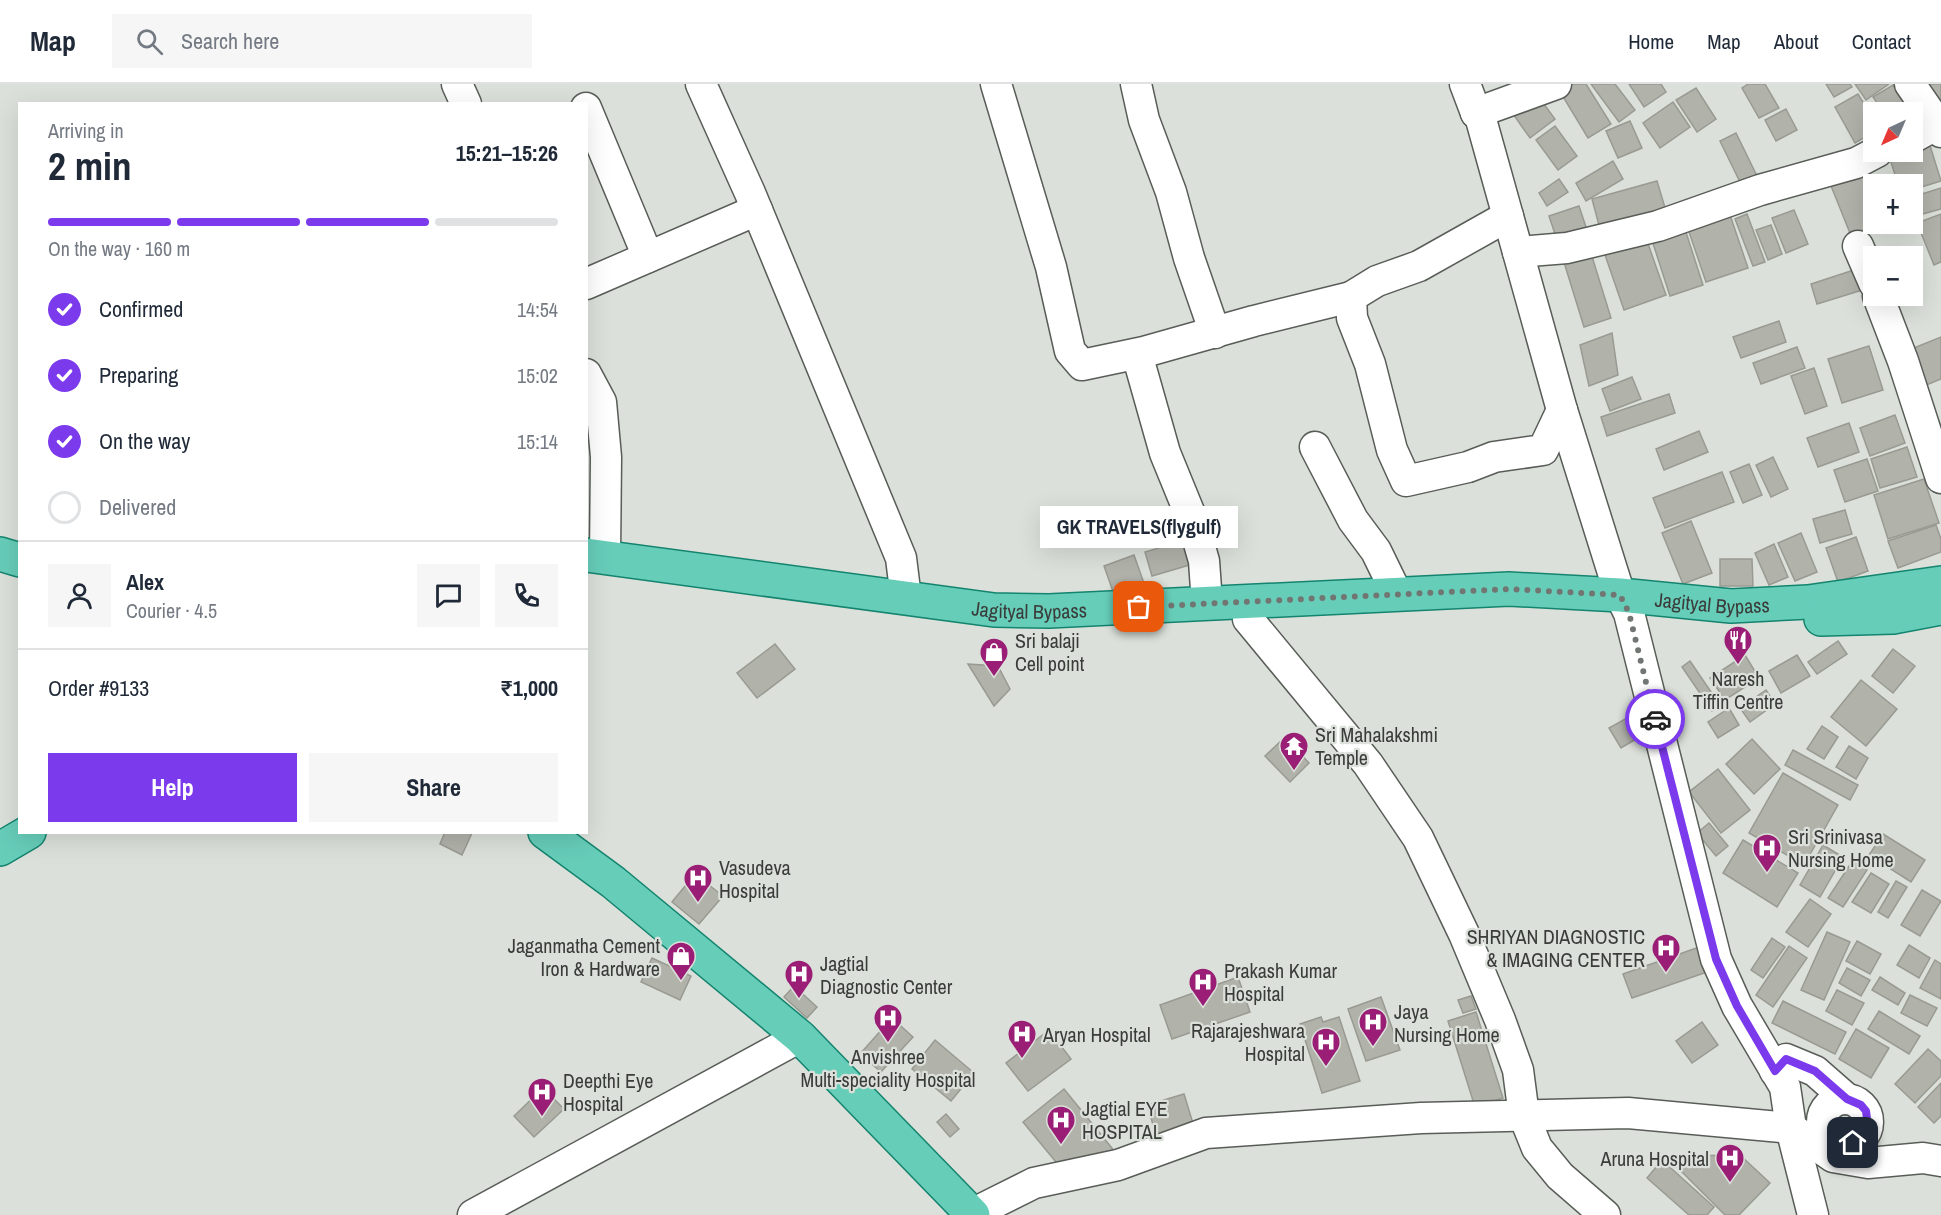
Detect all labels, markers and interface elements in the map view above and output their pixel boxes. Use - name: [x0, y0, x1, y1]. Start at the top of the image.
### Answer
- search box: [112, 14, 532, 68]
- text: Map: [30, 22, 76, 60]
- icon: search: [133, 25, 166, 58]
- text: Search here: [181, 26, 279, 56]
- text: Home: [1628, 27, 1674, 56]
- text: Map: [1707, 27, 1741, 56]
- text: About: [1774, 27, 1819, 56]
- text: Contact: [1852, 27, 1911, 56]
- north arrow: [1863, 102, 1923, 162]
- map controls: [1863, 102, 1923, 306]
- text: Arriving in: [48, 117, 124, 144]
- text: 15:21–15:26: [456, 138, 558, 168]
- text: 2 min: [48, 140, 132, 192]
- button: +: [1863, 174, 1923, 234]
- text: On the way · 160 m: [48, 235, 190, 262]
- button: −: [1863, 246, 1923, 306]
- icon: check: [48, 293, 81, 326]
- text: Confirmed: [99, 294, 183, 324]
- text: 14:54: [517, 296, 558, 323]
- icon: check: [48, 359, 81, 392]
- text: Preparing: [99, 360, 178, 390]
- text: 15:02: [517, 362, 558, 389]
- icon: check: [48, 425, 81, 458]
- text: On the way: [99, 426, 190, 456]
- text: 15:14: [517, 428, 558, 455]
- text: Delivered: [99, 492, 176, 522]
- callout: GK TRAVELS(flygulf): [1040, 505, 1238, 547]
- text: GK TRAVELS(flygulf): [1057, 513, 1221, 540]
- button: person: [48, 564, 111, 627]
- button: chat: [417, 564, 480, 627]
- button: phone: [495, 564, 558, 627]
- text: Alex: [126, 567, 164, 597]
- pin: [1113, 581, 1164, 632]
- street label: Jagityal Bypass: [1654, 585, 1770, 620]
- icon: bag: [1122, 590, 1155, 623]
- street label: Jagityal Bypass: [970, 594, 1087, 625]
- text: Courier · 4.5: [126, 597, 217, 624]
- restaurant icon: Naresh Tiffin Centre: [1722, 624, 1754, 666]
- place label: Sri balaji Cell point: [1015, 627, 1085, 677]
- shop icon: Sri balaji Cell point: [978, 636, 1010, 678]
- place label: Naresh Tiffin Centre: [1693, 665, 1783, 715]
- text: Order #9133: [48, 673, 149, 703]
- text: ₹1,000: [500, 673, 558, 703]
- courier: [1625, 689, 1685, 749]
- icon: car: [1639, 703, 1672, 736]
- place label: Sri Mahalakshmi Temple: [1315, 721, 1438, 771]
- temple icon: Sri Mahalakshmi Temple: [1278, 730, 1310, 772]
- button: Help: [48, 753, 297, 822]
- button: Share: [309, 753, 558, 822]
- place label: Sri Srinivasa Nursing Home: [1788, 823, 1894, 873]
- hospital icon: Sri Srinivasa Nursing Home: [1751, 832, 1783, 874]
- place label: Vasudeva Hospital: [719, 854, 791, 904]
- hospital icon: Vasudeva Hospital: [682, 862, 714, 904]
- place label: SHRIYAN DIAGNOSTIC & IMAGING CENTER: [1467, 923, 1645, 973]
- place label: Jaganmatha Cement Iron & Hardware: [508, 932, 660, 982]
- hospital icon: SHRIYAN DIAGNOSTIC & IMAGING CENTER: [1650, 932, 1682, 974]
- shop icon: Jaganmatha Cement Iron & Hardware: [665, 940, 697, 982]
- place label: Jagtial Diagnostic Center: [820, 950, 953, 1000]
- place label: Prakash Kumar Hospital: [1224, 957, 1338, 1007]
- hospital icon: Jagtial Diagnostic Center: [783, 958, 815, 1000]
- hospital icon: Prakash Kumar Hospital: [1187, 966, 1219, 1008]
- place label: Jaya Nursing Home: [1394, 998, 1500, 1048]
- hospital icon: Anvishree Multi-speciality Hospital: [872, 1002, 904, 1044]
- hospital icon: Jaya Nursing Home: [1357, 1006, 1389, 1048]
- place label: Rajarajeshwara Hospital: [1191, 1017, 1305, 1067]
- hospital icon: Aryan Hospital: [1006, 1018, 1038, 1060]
- place label: Aryan Hospital: [1042, 1021, 1151, 1048]
- hospital icon: Rajarajeshwara Hospital: [1310, 1026, 1342, 1068]
- place label: Anvishree Multi-speciality Hospital: [801, 1043, 976, 1093]
- place label: Deepthi Eye Hospital: [563, 1067, 653, 1117]
- hospital icon: Deepthi Eye Hospital: [526, 1076, 558, 1118]
- place label: Jagtial EYE HOSPITAL: [1082, 1095, 1168, 1145]
- hospital icon: Jagtial EYE HOSPITAL: [1045, 1104, 1077, 1146]
- pin: [1827, 1117, 1878, 1168]
- icon: home: [1836, 1126, 1869, 1159]
- hospital icon: Aruna Hospital: [1714, 1142, 1746, 1184]
- place label: Aruna Hospital: [1600, 1145, 1709, 1172]

